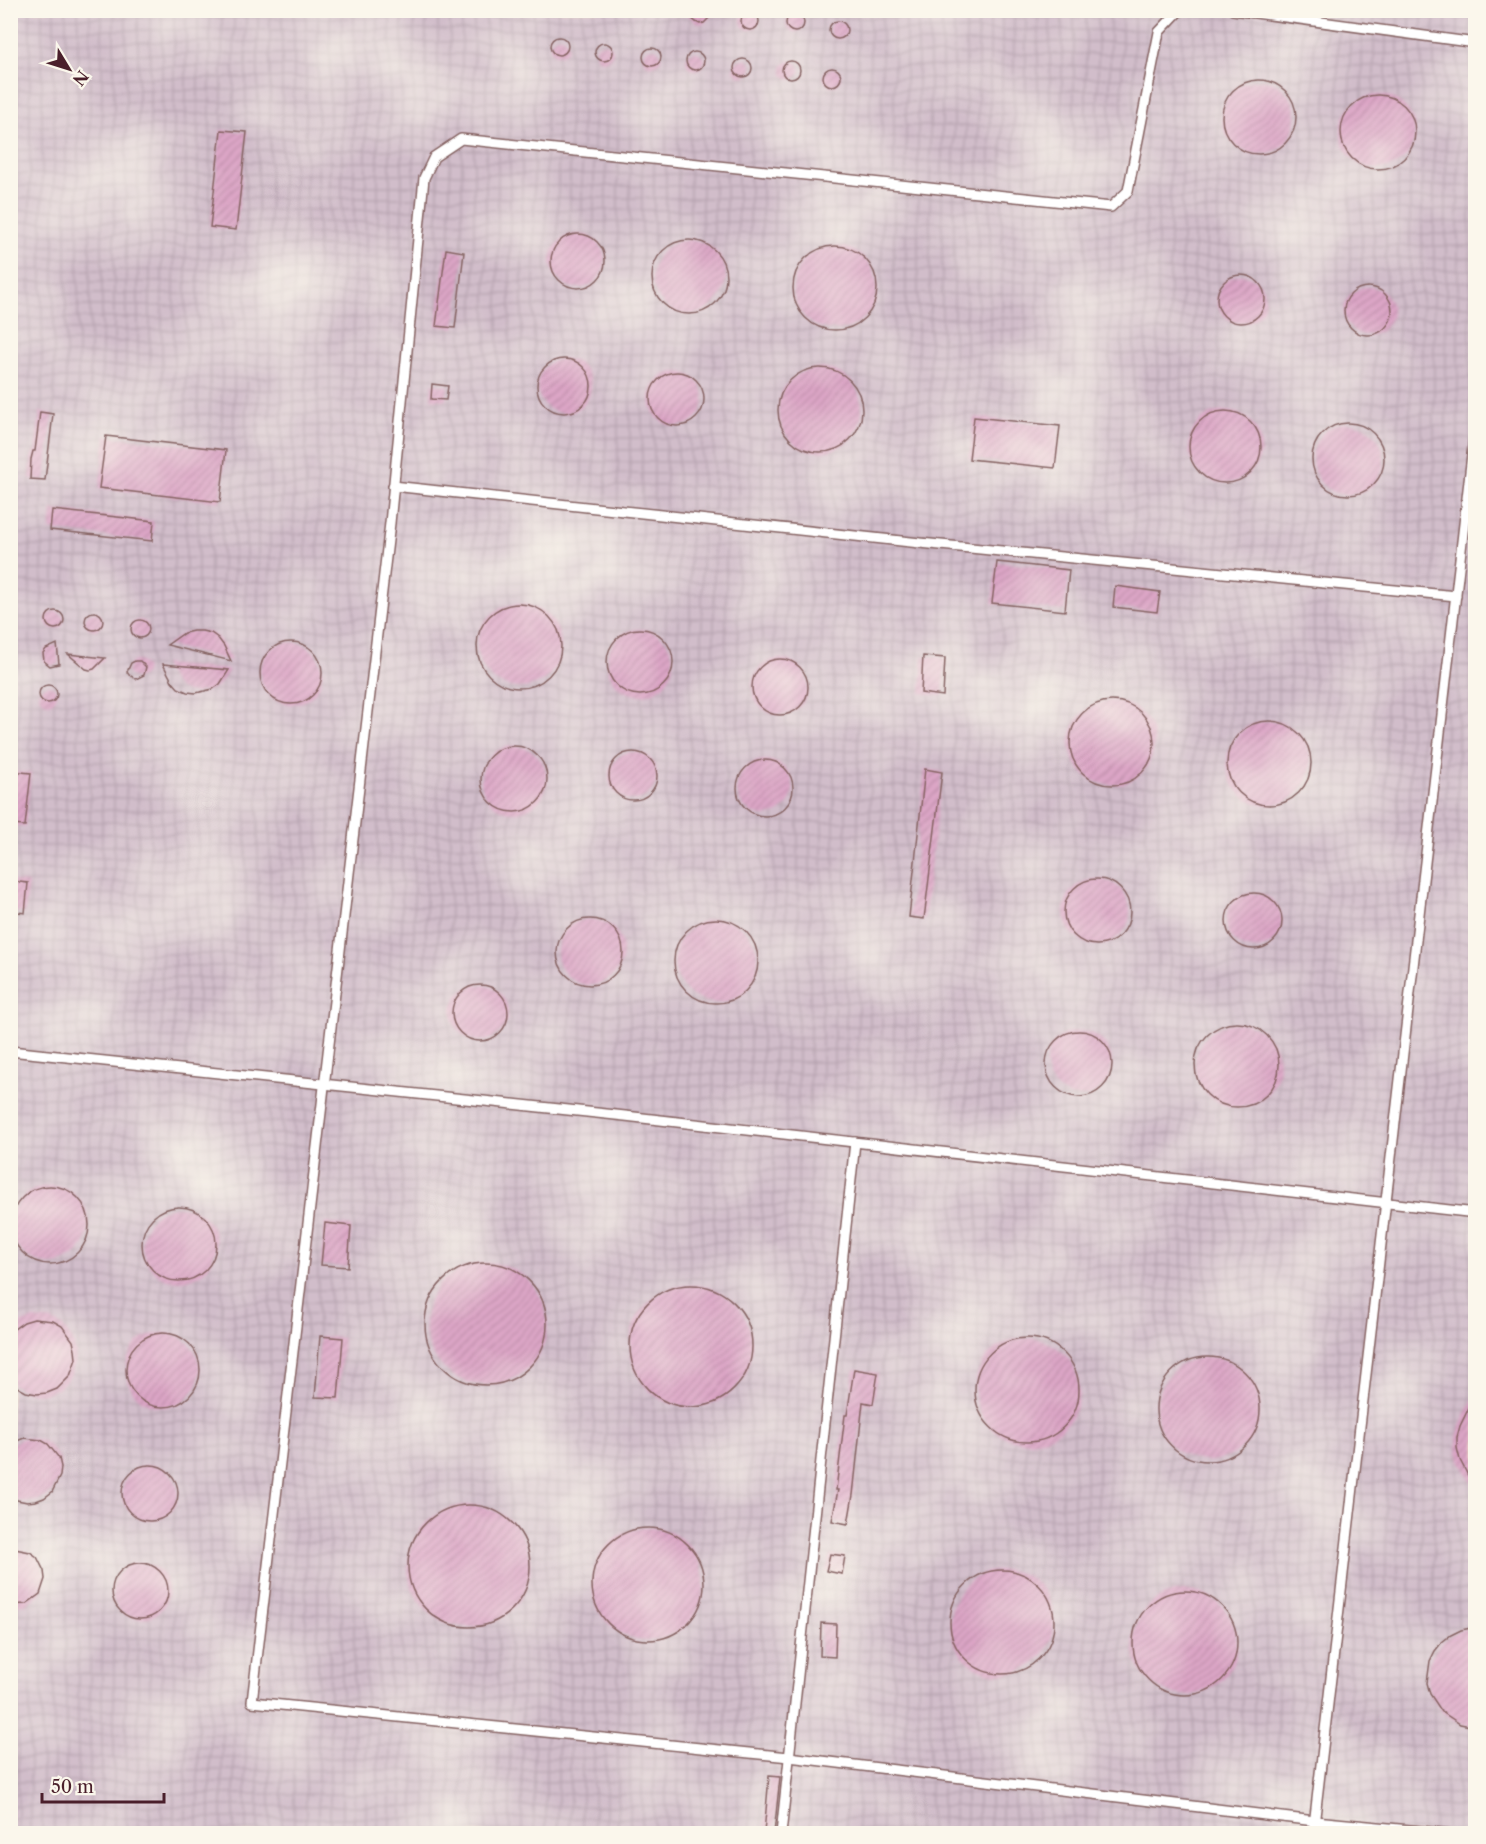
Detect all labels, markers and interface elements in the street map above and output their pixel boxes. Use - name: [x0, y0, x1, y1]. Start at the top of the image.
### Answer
- north arrow: [39, 39, 99, 99]
- text: N: [69, 67, 93, 90]
- scale bar: [42, 1766, 164, 1804]
- text: 50 m: [51, 1776, 94, 1798]

